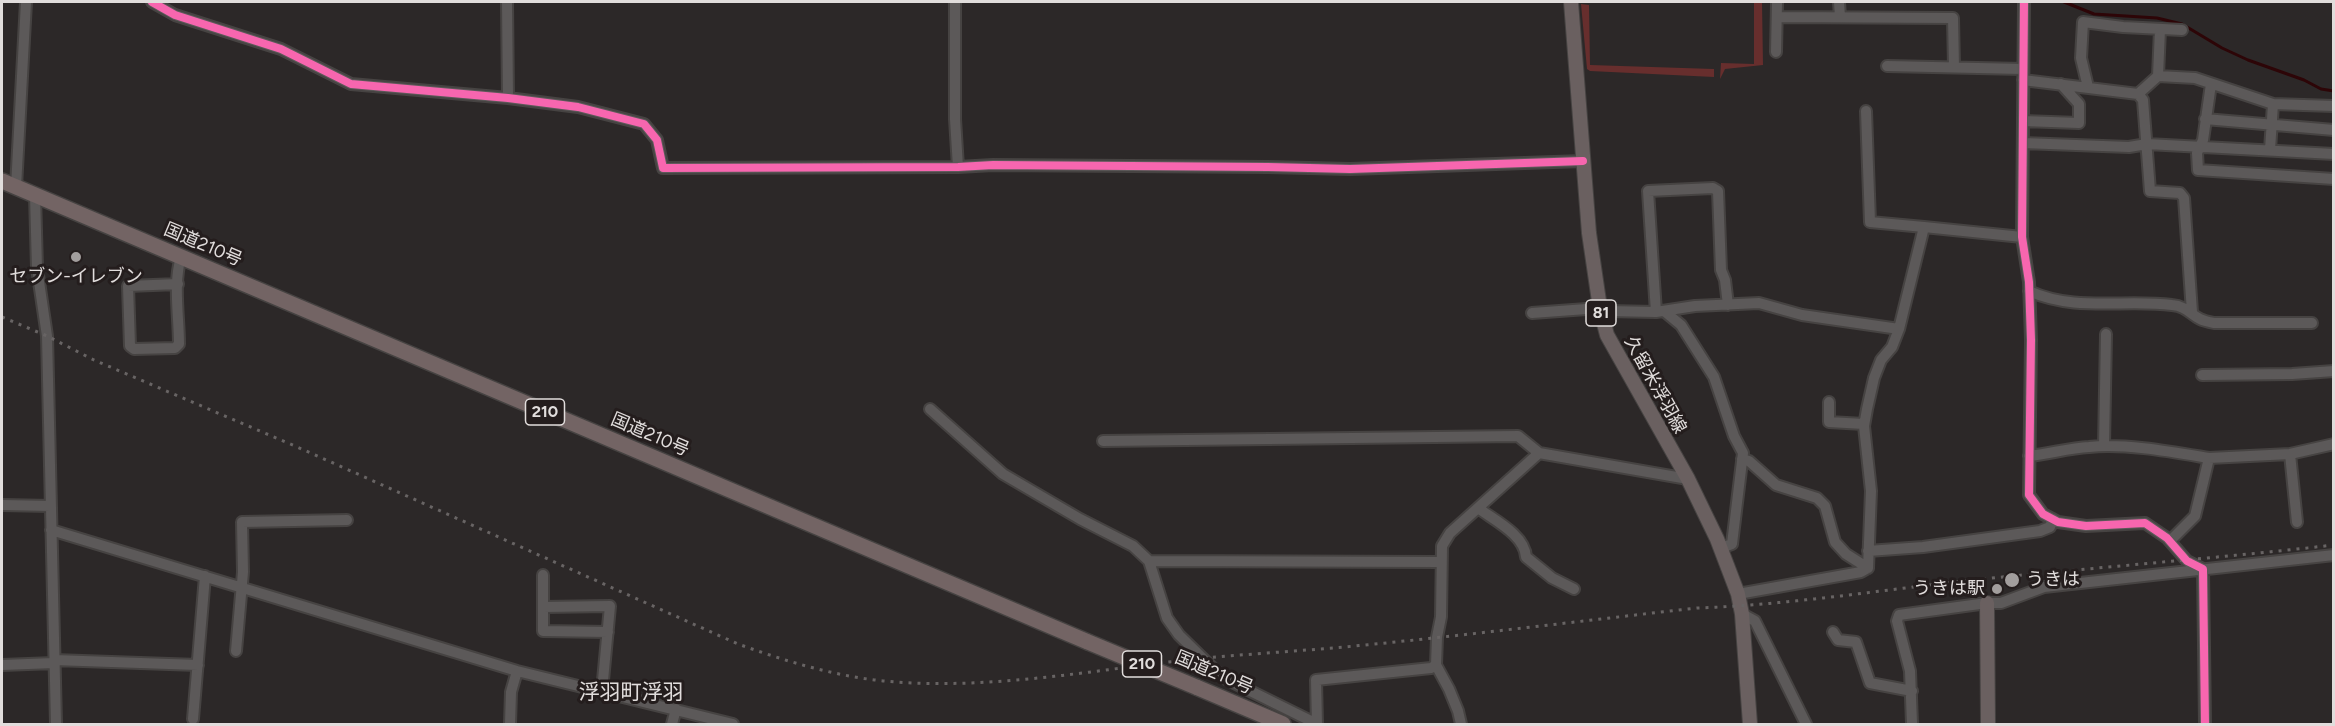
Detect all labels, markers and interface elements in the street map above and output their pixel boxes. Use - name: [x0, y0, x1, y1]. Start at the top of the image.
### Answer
- street label: 国道210号: [161, 219, 245, 271]
- marker: セブン-イレブン: [69, 250, 83, 264]
- place label: セブン-イレブン: [9, 266, 143, 288]
- road number: 81: [1586, 300, 1616, 326]
- street label: 久留米浮羽線: [1619, 333, 1691, 437]
- road number: 210: [526, 399, 564, 425]
- street label: 国道210号: [608, 409, 692, 461]
- place label: うきは: [2026, 569, 2080, 591]
- marker: うきは: [2003, 571, 2021, 589]
- place label: うきは駅: [1913, 578, 1985, 600]
- marker: うきは駅: [1990, 582, 2004, 596]
- street label: 国道210号: [1172, 647, 1256, 699]
- road number: 210: [1122, 651, 1162, 677]
- district label: 浮羽町浮羽: [579, 680, 683, 706]

